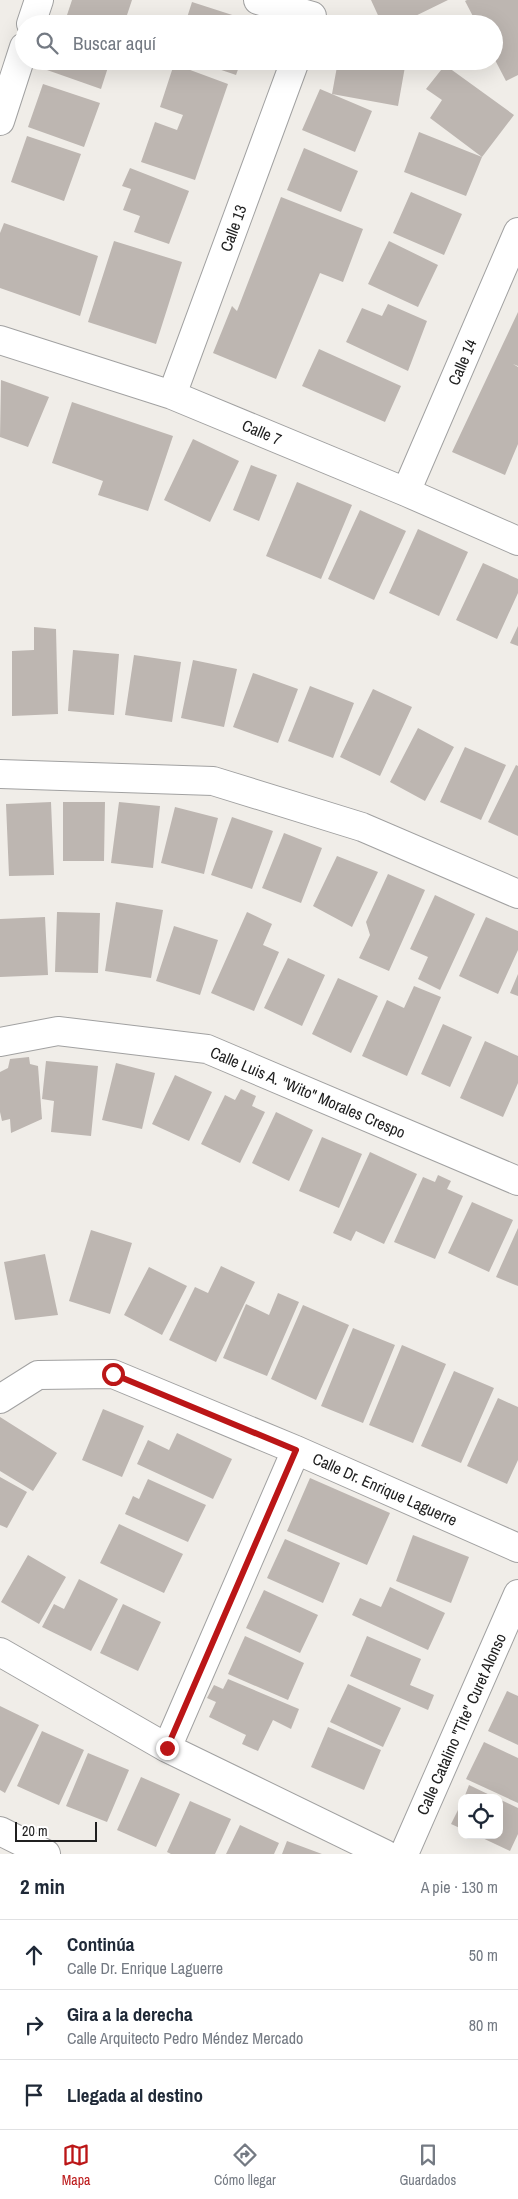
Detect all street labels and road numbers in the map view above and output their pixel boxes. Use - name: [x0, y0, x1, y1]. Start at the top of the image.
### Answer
- street label: Calle 13: [214, 202, 252, 254]
- street label: Calle 14: [442, 336, 482, 388]
- street label: Calle 7: [239, 414, 285, 450]
- street label: Calle Luis A. "Wito" Morales Crespo: [207, 1041, 409, 1143]
- street label: Calle Dr. Enrique Laguerre: [309, 1447, 461, 1531]
- street label: Calle Catalino "Tite" Curet Alonso: [411, 1630, 511, 1818]

